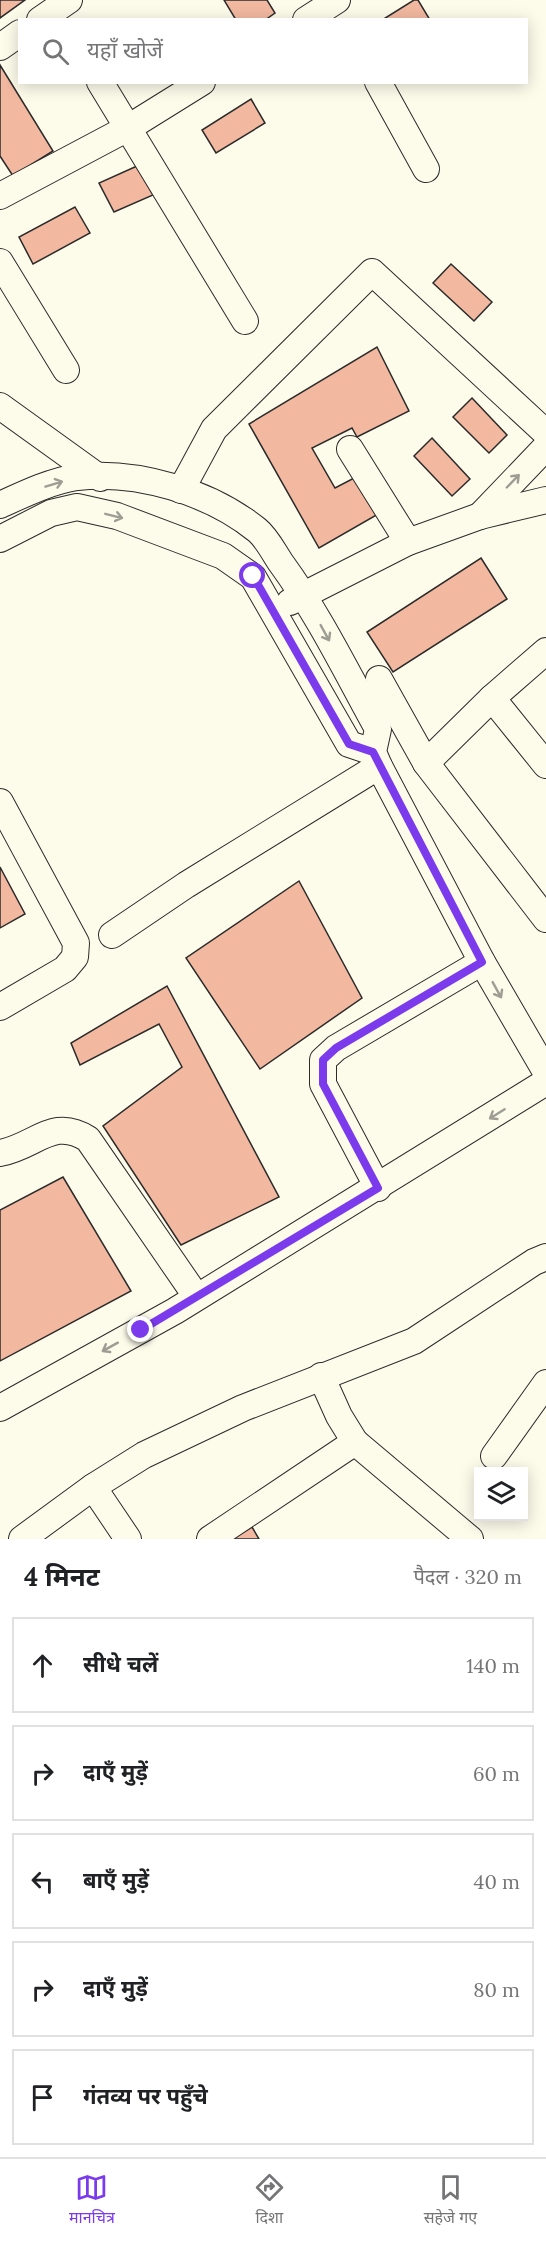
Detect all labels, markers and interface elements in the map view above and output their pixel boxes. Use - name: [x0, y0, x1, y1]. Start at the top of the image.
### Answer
- search box: [18, 18, 528, 84]
- icon: search: [39, 35, 72, 68]
- text: यहाँ खोजें: [87, 36, 163, 64]
- one-way arrow: [506, 474, 520, 489]
- one-way arrow: [44, 478, 63, 489]
- one-way arrow: [104, 510, 123, 522]
- route start: [239, 562, 265, 588]
- one-way arrow: [320, 623, 331, 641]
- one-way arrow: [492, 981, 504, 998]
- one-way arrow: [488, 1107, 505, 1120]
- route end: [127, 1316, 153, 1342]
- one-way arrow: [102, 1341, 119, 1353]
- map controls: [474, 1467, 528, 1521]
- button: layers: [474, 1467, 528, 1521]
- text: 4 मिनट: [24, 1560, 100, 1593]
- text: पैदल · 320 m: [414, 1564, 522, 1589]
- icon: ahead: [26, 1649, 59, 1682]
- text: सीधे चलें: [83, 1650, 158, 1678]
- text: 140 m: [466, 1653, 520, 1678]
- icon: right: [26, 1757, 59, 1790]
- text: दाएँ मुड़ें: [83, 1758, 148, 1786]
- text: 60 m: [473, 1761, 520, 1786]
- icon: left: [26, 1865, 59, 1898]
- text: बाएँ मुड़ें: [83, 1866, 149, 1894]
- text: 40 m: [474, 1869, 520, 1894]
- icon: right: [26, 1973, 59, 2006]
- text: दाएँ मुड़ें: [83, 1974, 148, 2002]
- text: 80 m: [473, 1977, 520, 2002]
- icon: arrive: [26, 2081, 59, 2114]
- text: गंतव्य पर पहुँचे: [83, 2082, 208, 2110]
- tab: मानचित्र: [69, 2171, 115, 2230]
- tab: दिशा: [253, 2171, 286, 2230]
- tab: सहेजे गए: [424, 2171, 477, 2230]

